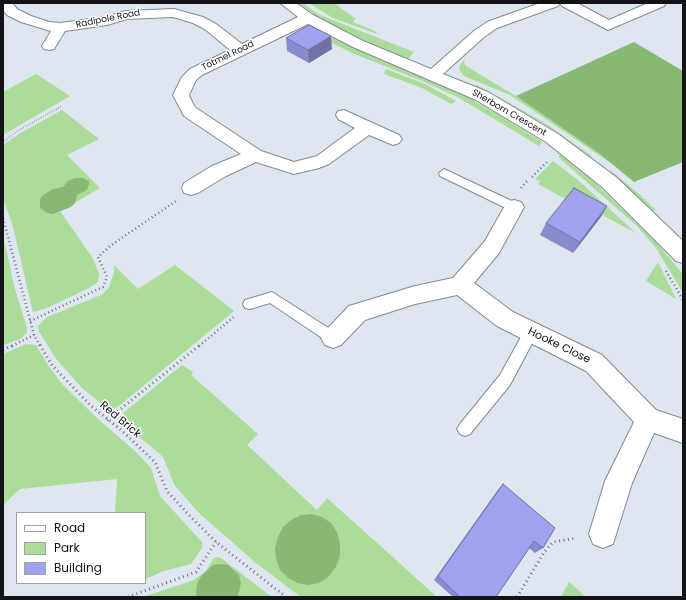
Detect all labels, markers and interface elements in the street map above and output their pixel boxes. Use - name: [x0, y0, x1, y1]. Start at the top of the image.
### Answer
- street label: Radipole Road: [75, 7, 141, 31]
- street label: Totmel Road: [200, 39, 256, 73]
- street label: Sherborn Crescent: [470, 87, 548, 139]
- street label: Hooke Close: [526, 325, 592, 367]
- street label: Red Brick: [97, 399, 143, 441]
- legend: [16, 512, 146, 584]
- text: Road: [54, 519, 85, 536]
- text: Park: [54, 539, 80, 556]
- text: Building: [54, 559, 102, 576]

